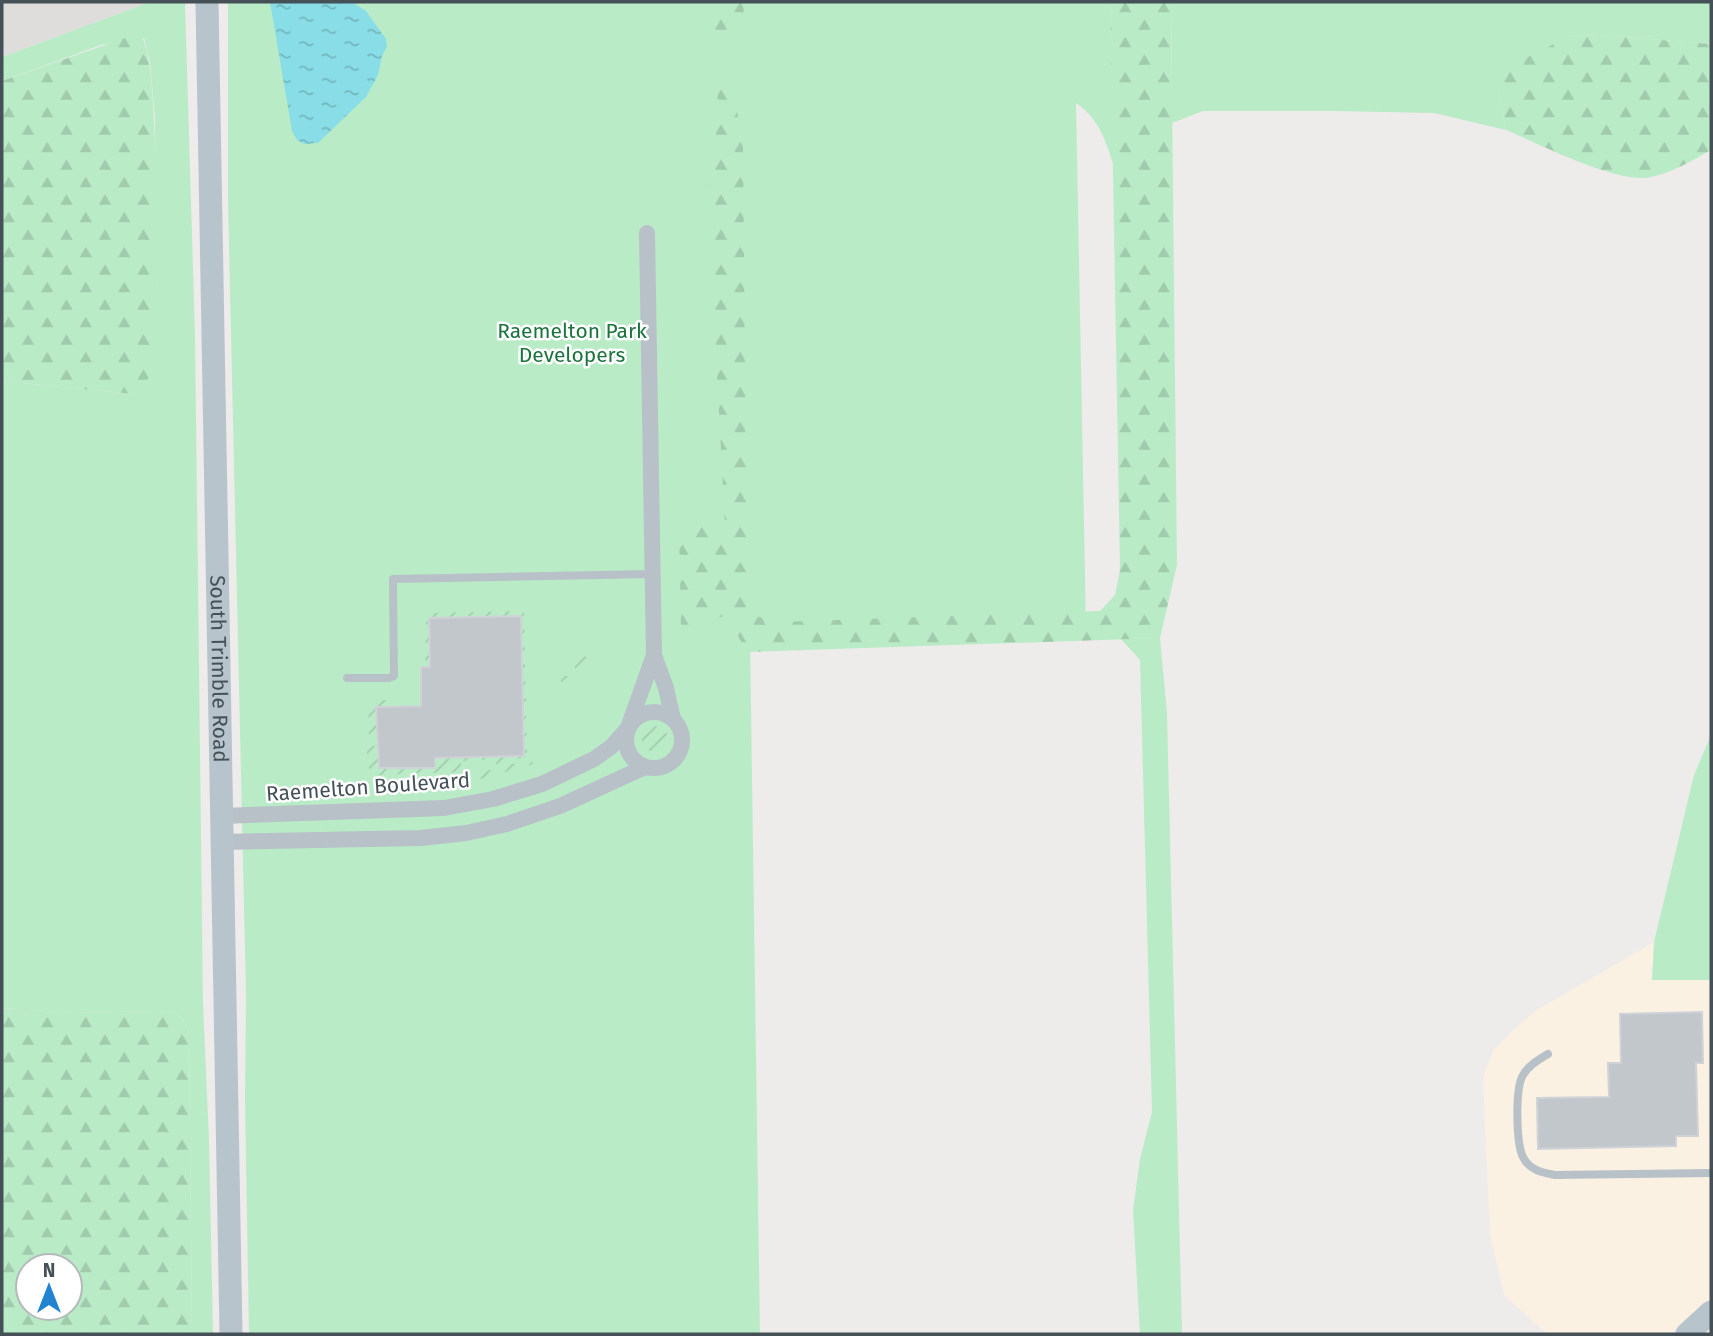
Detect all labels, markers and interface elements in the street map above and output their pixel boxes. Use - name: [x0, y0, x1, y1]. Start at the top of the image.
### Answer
- park label: Raemelton Park Developers: [497, 318, 647, 368]
- street label: South Trimble Road: [204, 575, 234, 763]
- street label: Raemelton Boulevard: [265, 767, 471, 807]
- north arrow: [14, 1252, 84, 1322]
- text: N: [43, 1259, 55, 1282]

